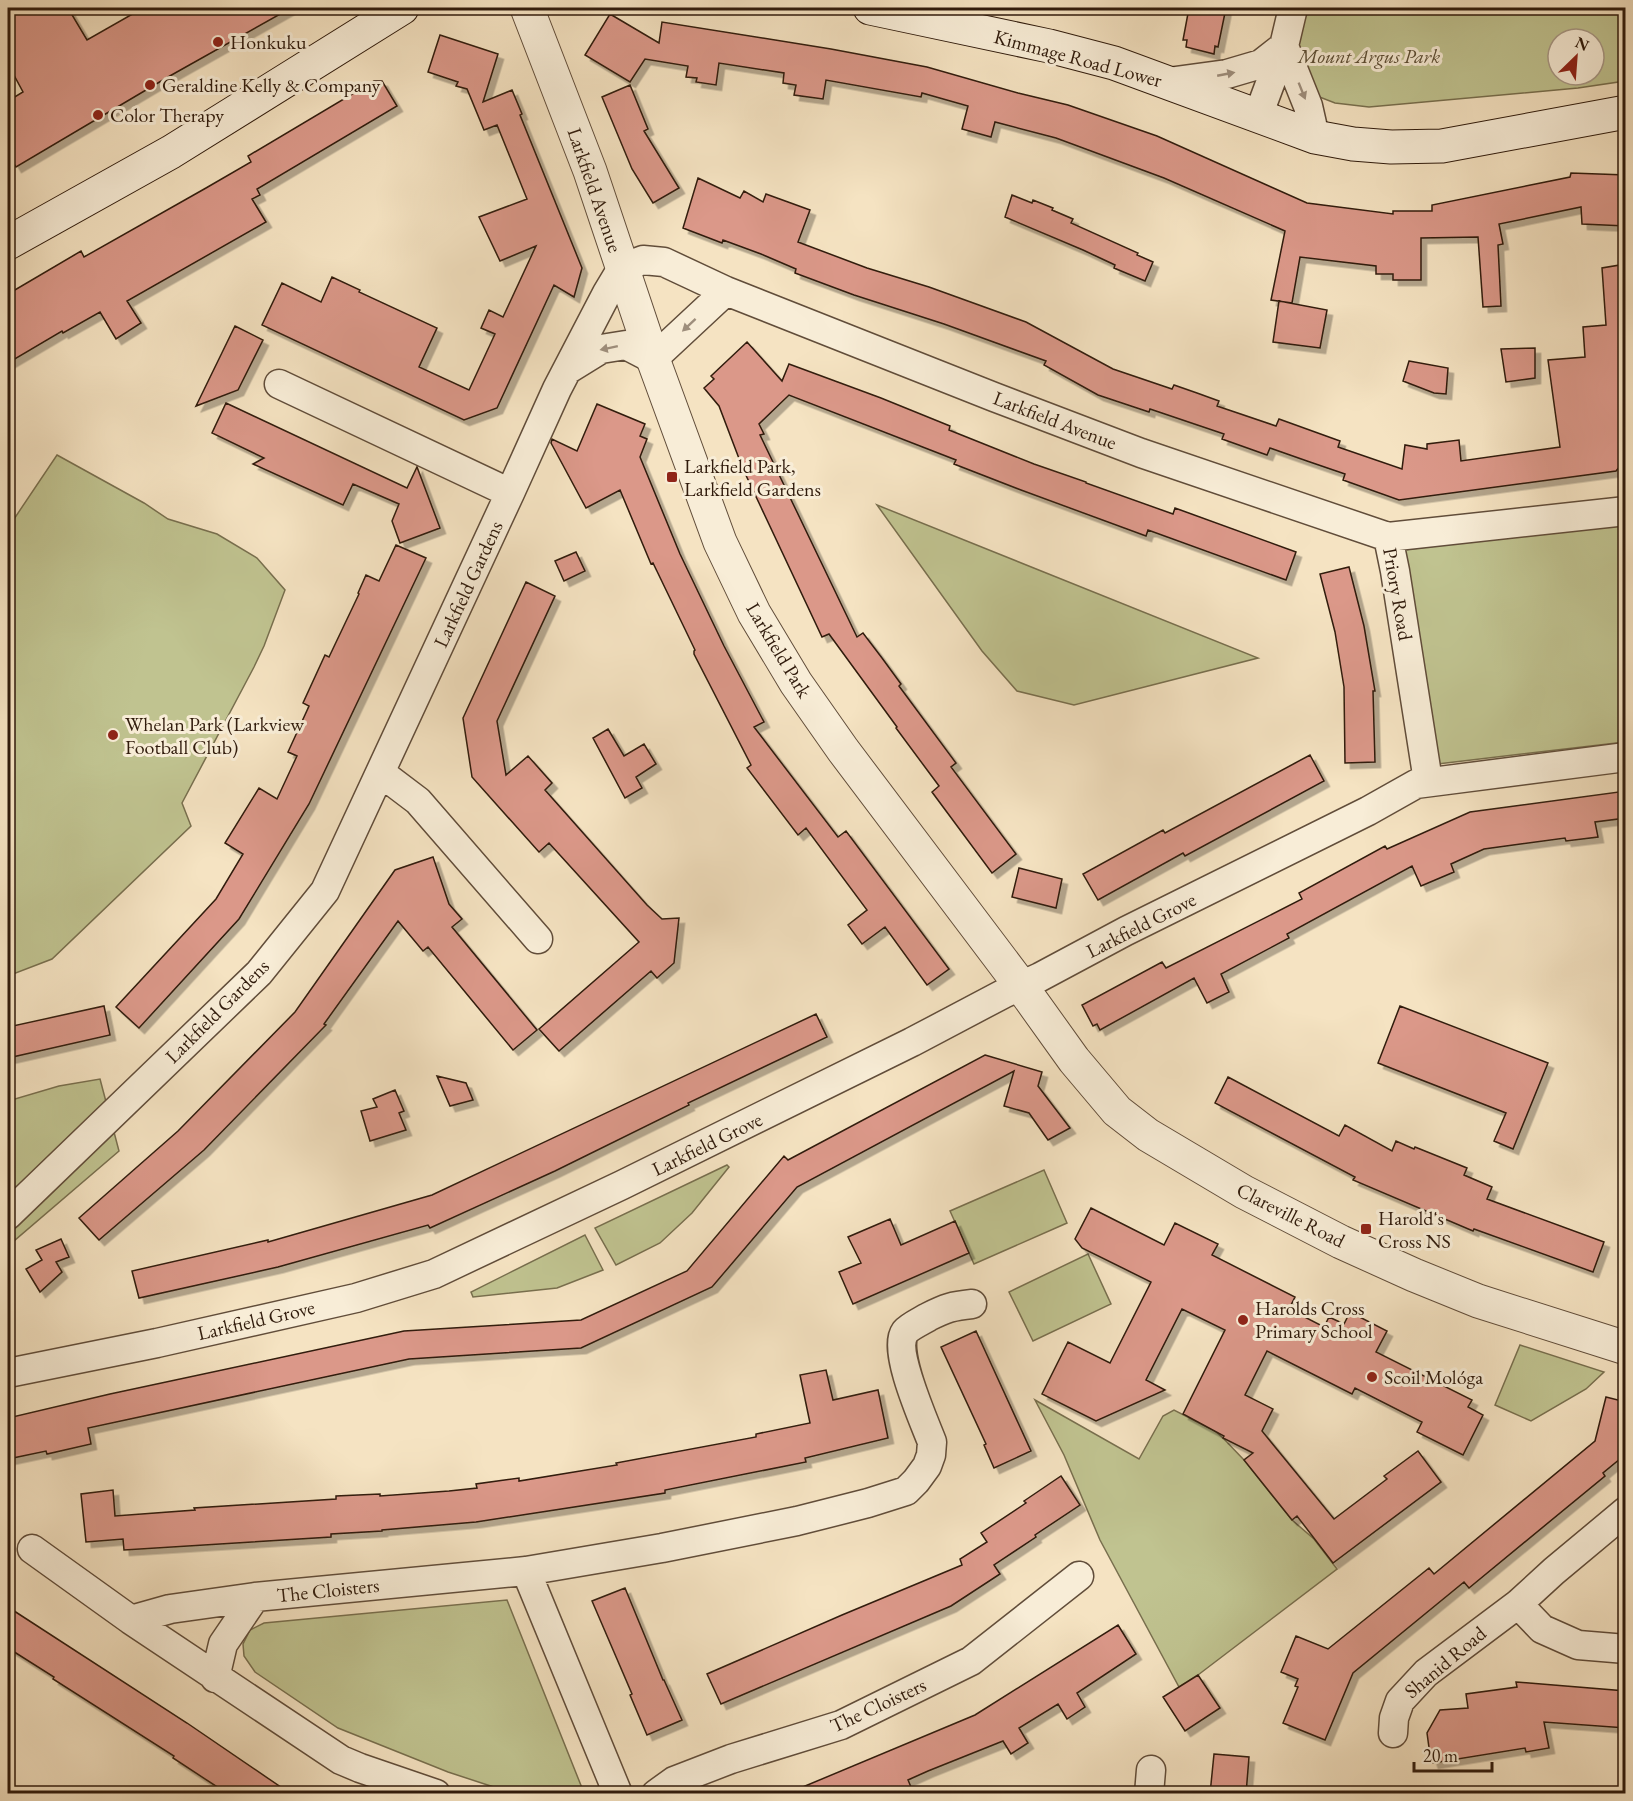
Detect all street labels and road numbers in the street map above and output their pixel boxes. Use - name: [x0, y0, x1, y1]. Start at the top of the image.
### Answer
- street label: Kimmage Road Lower: [991, 23, 1165, 93]
- street label: Larkfield Avenue: [562, 124, 629, 256]
- street label: Larkfield Avenue: [990, 385, 1121, 456]
- street label: Larkfield Gardens: [427, 516, 509, 652]
- street label: Priory Road: [1377, 546, 1419, 643]
- street label: Larkfield Park: [740, 597, 818, 703]
- street label: Larkfield Grove: [1082, 886, 1200, 964]
- street label: Larkfield Gardens: [159, 953, 275, 1069]
- street label: Larkfield Grove: [647, 1106, 767, 1182]
- street label: Clareville Road: [1232, 1177, 1350, 1254]
- street label: Larkfield Grove: [195, 1294, 317, 1346]
- street label: The Cloisters: [275, 1572, 381, 1608]
- street label: Shanid Road: [1399, 1620, 1492, 1704]
- street label: The Cloisters: [826, 1671, 930, 1739]

